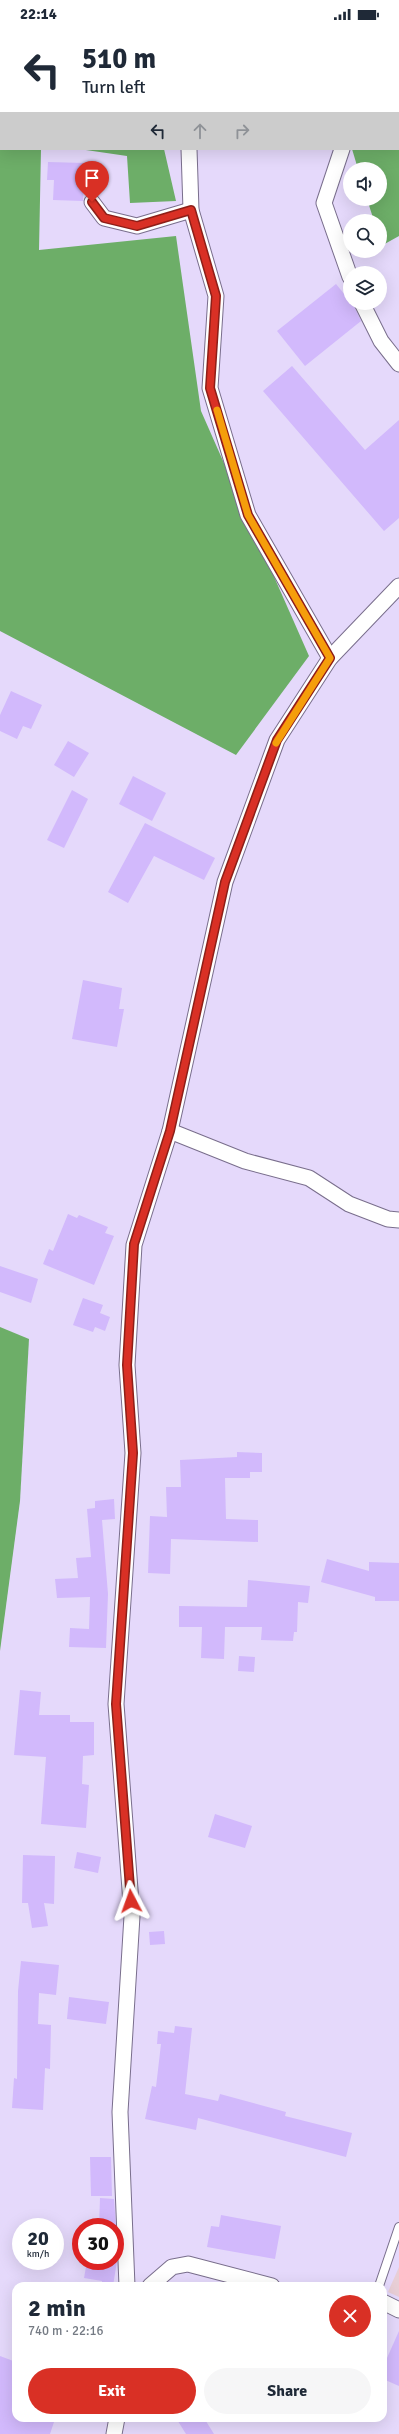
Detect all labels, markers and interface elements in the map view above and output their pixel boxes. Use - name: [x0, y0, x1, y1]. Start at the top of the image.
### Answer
- text: 22:14: [20, 5, 57, 23]
- text: 510 m: [82, 42, 156, 76]
- icon: left: [16, 44, 68, 96]
- text: Turn left: [82, 76, 145, 98]
- icon: left: [147, 120, 169, 142]
- icon: ahead: [189, 120, 211, 142]
- icon: right: [231, 120, 253, 142]
- pin: [75, 161, 109, 202]
- map controls: [343, 162, 387, 310]
- button: sound: [343, 162, 387, 206]
- icon: arrive: [81, 167, 103, 189]
- button: search: [343, 214, 387, 258]
- button: layers: [343, 266, 387, 310]
- position arrow: [110, 1880, 152, 1922]
- speed limit sign: 30: [72, 2218, 124, 2270]
- text: 20: [27, 2226, 49, 2251]
- text: km/h: [27, 2248, 49, 2260]
- text: 2 min: [28, 2293, 86, 2323]
- button: close: [329, 2295, 371, 2337]
- text: 740 m · 22:16: [28, 2323, 104, 2339]
- button: Exit: [28, 2368, 196, 2414]
- button: Share: [204, 2368, 371, 2414]

